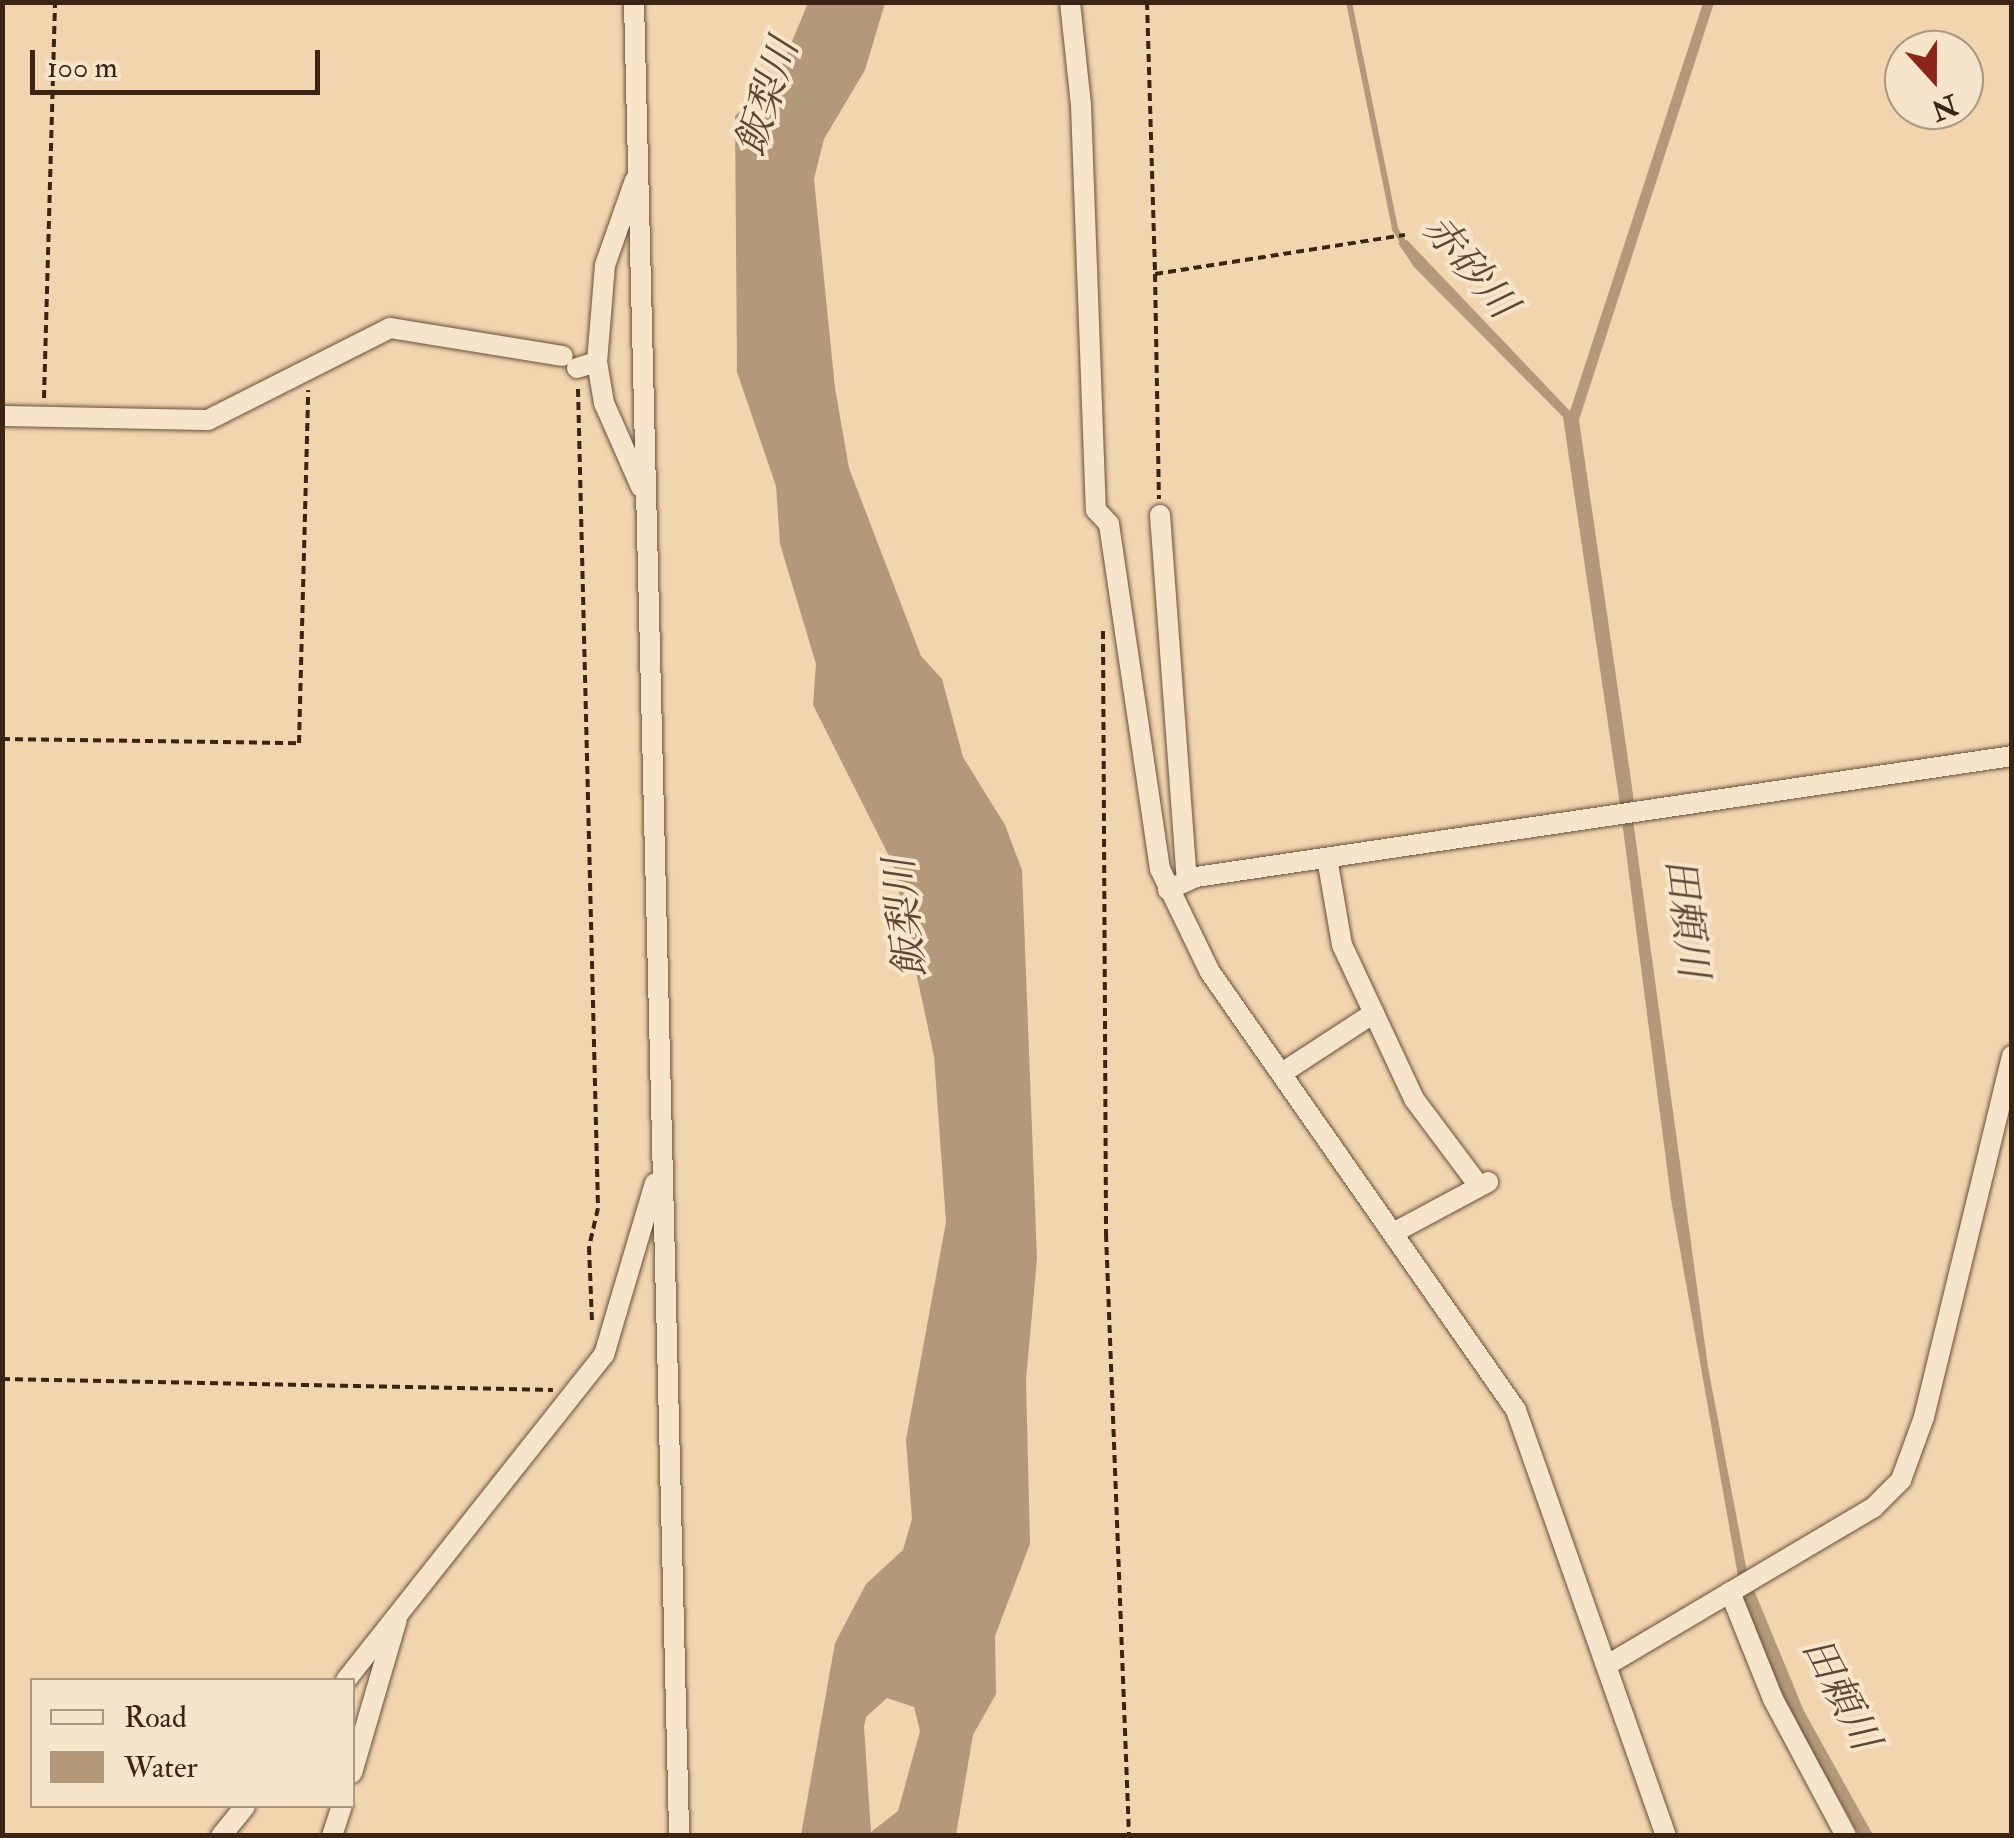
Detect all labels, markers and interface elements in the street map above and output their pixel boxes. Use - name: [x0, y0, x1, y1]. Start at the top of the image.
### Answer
- scale bar: [35, 30, 325, 92]
- north arrow: [1884, 30, 1984, 130]
- water label: 飯梨川: [727, 33, 809, 161]
- text: 100 m: [47, 49, 118, 86]
- text: N: [1926, 86, 1962, 127]
- water label: 赤砂川: [1412, 206, 1526, 328]
- water label: 飯梨川: [876, 856, 936, 980]
- water label: 田頼川: [1655, 856, 1717, 980]
- water label: 田頼川: [1791, 1630, 1889, 1758]
- legend: [30, 1678, 355, 1808]
- text: Road: [124, 1699, 187, 1736]
- text: Water: [124, 1749, 198, 1786]

